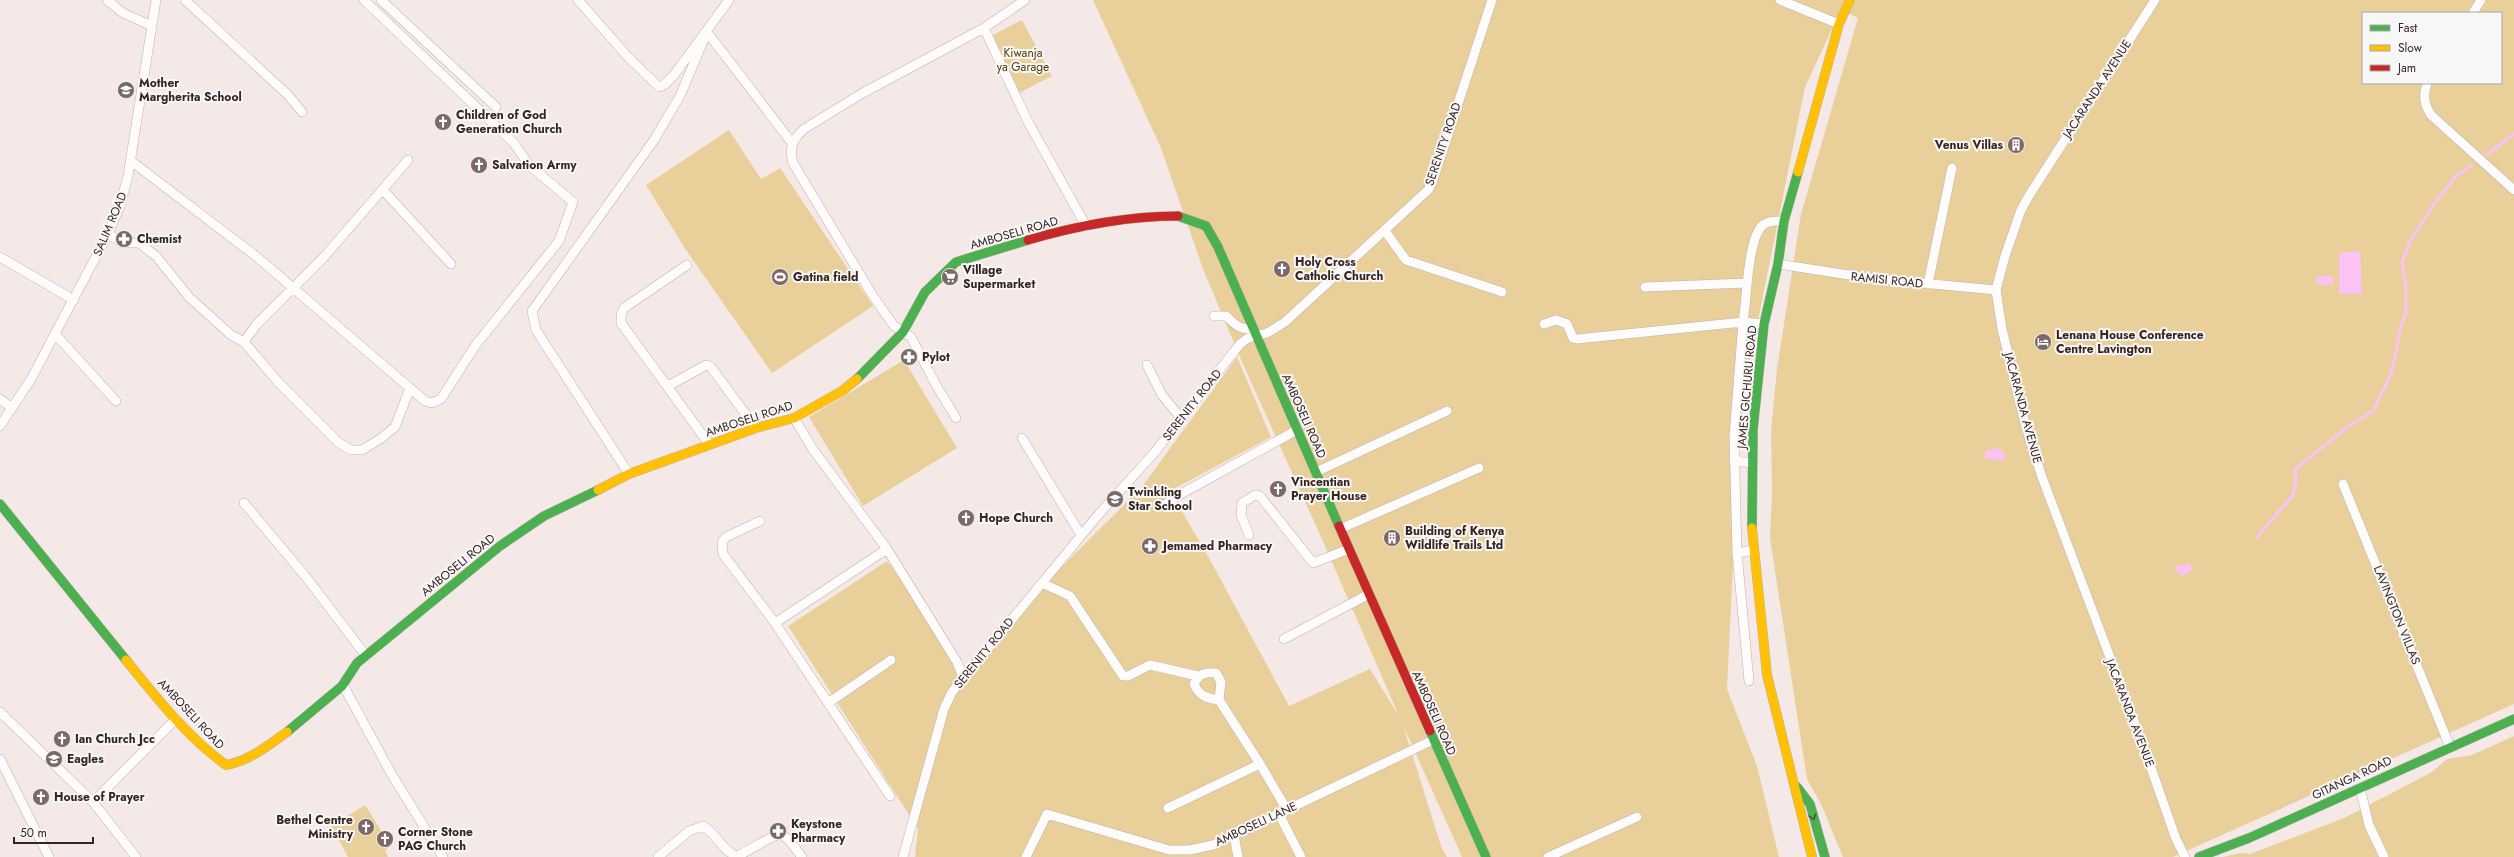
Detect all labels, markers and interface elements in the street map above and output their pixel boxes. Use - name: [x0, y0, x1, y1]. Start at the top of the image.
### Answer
- legend: [2362, 12, 2502, 84]
- text: Fast: [2398, 19, 2417, 37]
- street label: JACARANDA AVENUE: [2057, 36, 2136, 144]
- text: Slow: [2398, 39, 2423, 57]
- park label: Kiwanja ya Garage: [997, 44, 1049, 76]
- text: Jam: [2396, 59, 2416, 77]
- place label: Mother Margherita School: [139, 74, 242, 106]
- school or university icon: Mother Margherita School: [116, 80, 136, 100]
- street label: SERENITY ROAD: [1420, 100, 1466, 188]
- place label: Children of God Generation Church: [456, 106, 562, 138]
- church icon: Children of God Generation Church: [433, 112, 453, 132]
- building icon: Venus Villas: [2006, 135, 2026, 155]
- place label: Venus Villas: [1934, 136, 2004, 154]
- church icon: Salvation Army: [469, 155, 489, 175]
- place label: Salvation Army: [492, 156, 577, 174]
- street label: SALIM ROAD: [88, 189, 132, 259]
- street label: AMBOSELI ROAD: [968, 212, 1060, 254]
- pharmacy icon: Chemist: [114, 229, 134, 249]
- place label: Chemist: [137, 230, 182, 248]
- place label: Holy Cross Catholic Church: [1295, 253, 1384, 285]
- church icon: Holy Cross Catholic Church: [1272, 259, 1292, 279]
- place label: Village Supermarket: [962, 261, 1035, 293]
- sports icon: Gatina field: [770, 267, 790, 287]
- supermarket icon: Village Supermarket: [940, 267, 960, 287]
- street label: RAMISI ROAD: [1850, 267, 1924, 293]
- place label: Gatina field: [793, 268, 858, 286]
- street label: JAMES GICHURU ROAD: [1732, 325, 1761, 451]
- place label: Lenana House Conference Centre Lavington: [2056, 326, 2204, 358]
- hotel icon: Lenana House Conference Centre Lavington: [2033, 332, 2053, 352]
- pharmacy icon: Pylot: [899, 347, 919, 367]
- place label: Pylot: [922, 348, 950, 366]
- street label: JACARANDA AVENUE: [1999, 349, 2046, 466]
- street label: SERENITY ROAD: [1158, 365, 1226, 445]
- street label: AMBOSELI ROAD: [1277, 371, 1331, 461]
- street label: AMBOSELI ROAD: [703, 396, 795, 442]
- place label: Vincentian Prayer House: [1290, 473, 1367, 505]
- church icon: Vincentian Prayer House: [1268, 479, 1288, 499]
- place label: Twinkling Star School: [1128, 483, 1192, 515]
- school or university icon: Twinkling Star School: [1105, 489, 1125, 509]
- church icon: Hope Church: [956, 508, 976, 528]
- place label: Hope Church: [979, 509, 1053, 527]
- place label: Building of Kenya Wildlife Trails Ltd: [1405, 522, 1504, 554]
- building icon: Building of Kenya Wildlife Trails Ltd: [1382, 528, 1402, 548]
- street label: AMBOSELI ROAD: [417, 529, 499, 601]
- pharmacy icon: Jemamed Pharmacy: [1140, 536, 1160, 556]
- place label: Jemamed Pharmacy: [1161, 537, 1273, 555]
- street label: LAVINGTON VILLAS: [2369, 563, 2425, 668]
- street label: SERENITY ROAD: [950, 614, 1018, 692]
- street label: JACARANDA AVENUE: [2100, 655, 2159, 770]
- street label: AMBOSELI ROAD: [1407, 668, 1461, 758]
- street label: AMBOSELI ROAD: [153, 675, 229, 753]
- church icon: Ian Church Jcc: [52, 729, 72, 749]
- place label: Ian Church Jcc: [75, 730, 155, 748]
- school or university icon: Eagles: [44, 749, 64, 769]
- place label: Eagles: [67, 750, 104, 768]
- street label: GITANGA ROAD: [2309, 752, 2395, 804]
- church icon: House of Prayer: [31, 787, 51, 807]
- place label: House of Prayer: [54, 788, 145, 806]
- street label: AMBOSELI LANE: [1212, 797, 1300, 851]
- place label: Bethel Centre Ministry: [276, 811, 354, 843]
- one-way arrow: [1808, 813, 1817, 820]
- place label: Keystone Pharmacy: [791, 815, 846, 847]
- church icon: Bethel Centre Ministry: [356, 817, 376, 837]
- scale bar: [14, 819, 93, 845]
- pharmacy icon: Keystone Pharmacy: [768, 821, 788, 841]
- place label: Corner Stone PAG Church: [398, 823, 473, 855]
- text: 50 m: [20, 824, 47, 842]
- church icon: Corner Stone PAG Church: [375, 829, 395, 849]

